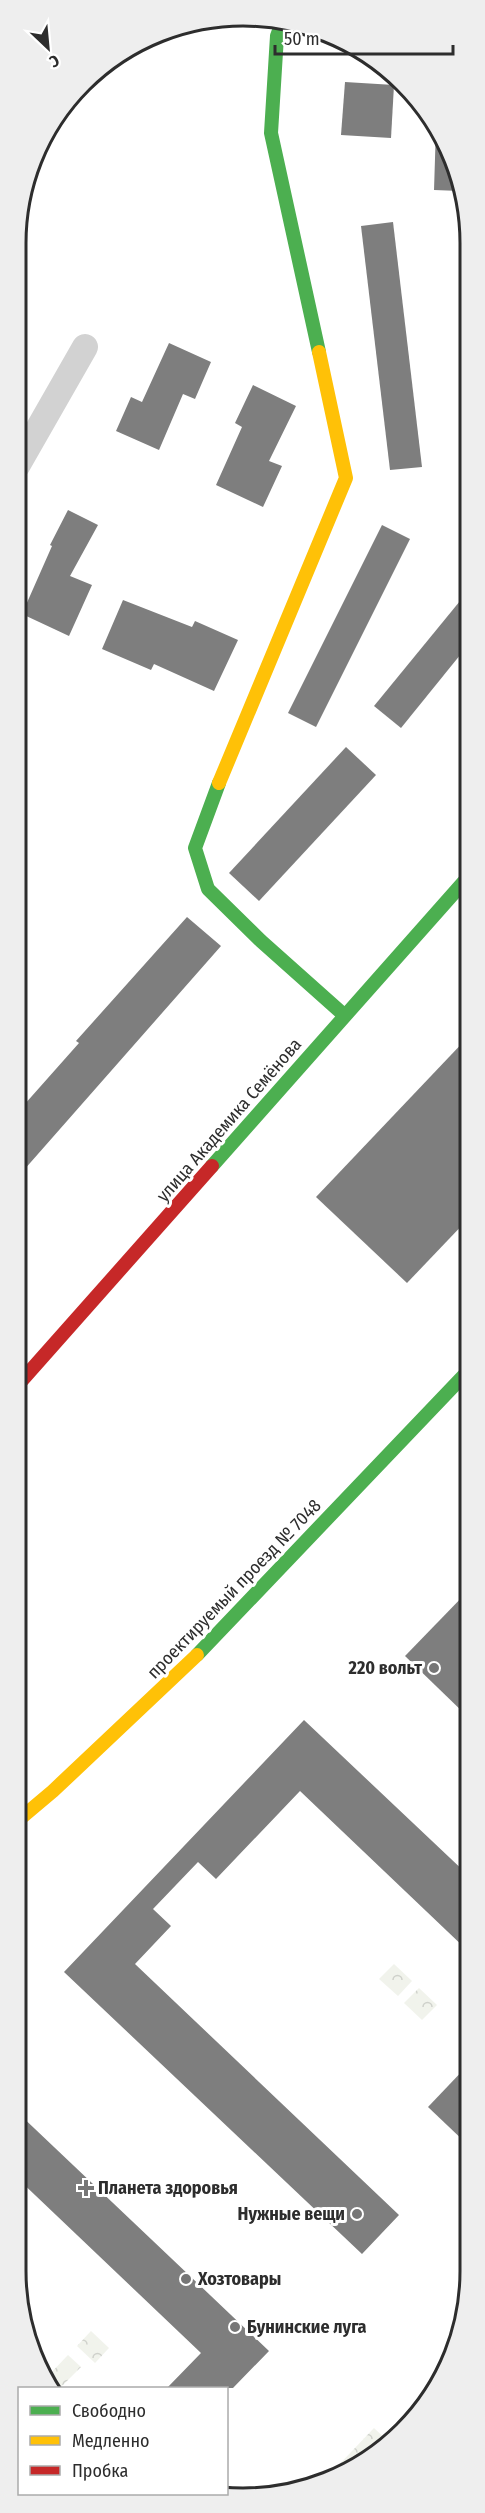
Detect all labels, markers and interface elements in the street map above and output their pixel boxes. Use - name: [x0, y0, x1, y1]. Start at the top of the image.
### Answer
- north arrow: [18, 18, 78, 78]
- scale bar: [275, 18, 454, 56]
- text: 50 m: [284, 28, 320, 50]
- text: С: [46, 51, 62, 72]
- street label: улица Академика Семёнова: [152, 1033, 306, 1206]
- street label: проектируемый проезд № 7048: [142, 1495, 326, 1683]
- place label: 220 вольт: [348, 1657, 422, 1679]
- marker: 220 вольт: [427, 1661, 441, 1675]
- place label: Планета здоровья: [98, 2177, 238, 2199]
- marker: Планета здоровья: [79, 2181, 93, 2195]
- place label: Нужные вещи: [238, 2203, 345, 2225]
- marker: Нужные вещи: [350, 2207, 364, 2221]
- place label: Хозтовары: [197, 2268, 281, 2290]
- marker: Хозтовары: [179, 2272, 193, 2286]
- place label: Бунинские луга: [247, 2316, 367, 2338]
- marker: Бунинские луга: [228, 2320, 242, 2334]
- legend: [18, 2387, 228, 2495]
- text: Свободно: [72, 2400, 146, 2422]
- text: Медленно: [72, 2430, 150, 2452]
- text: Пробка: [72, 2460, 128, 2482]

